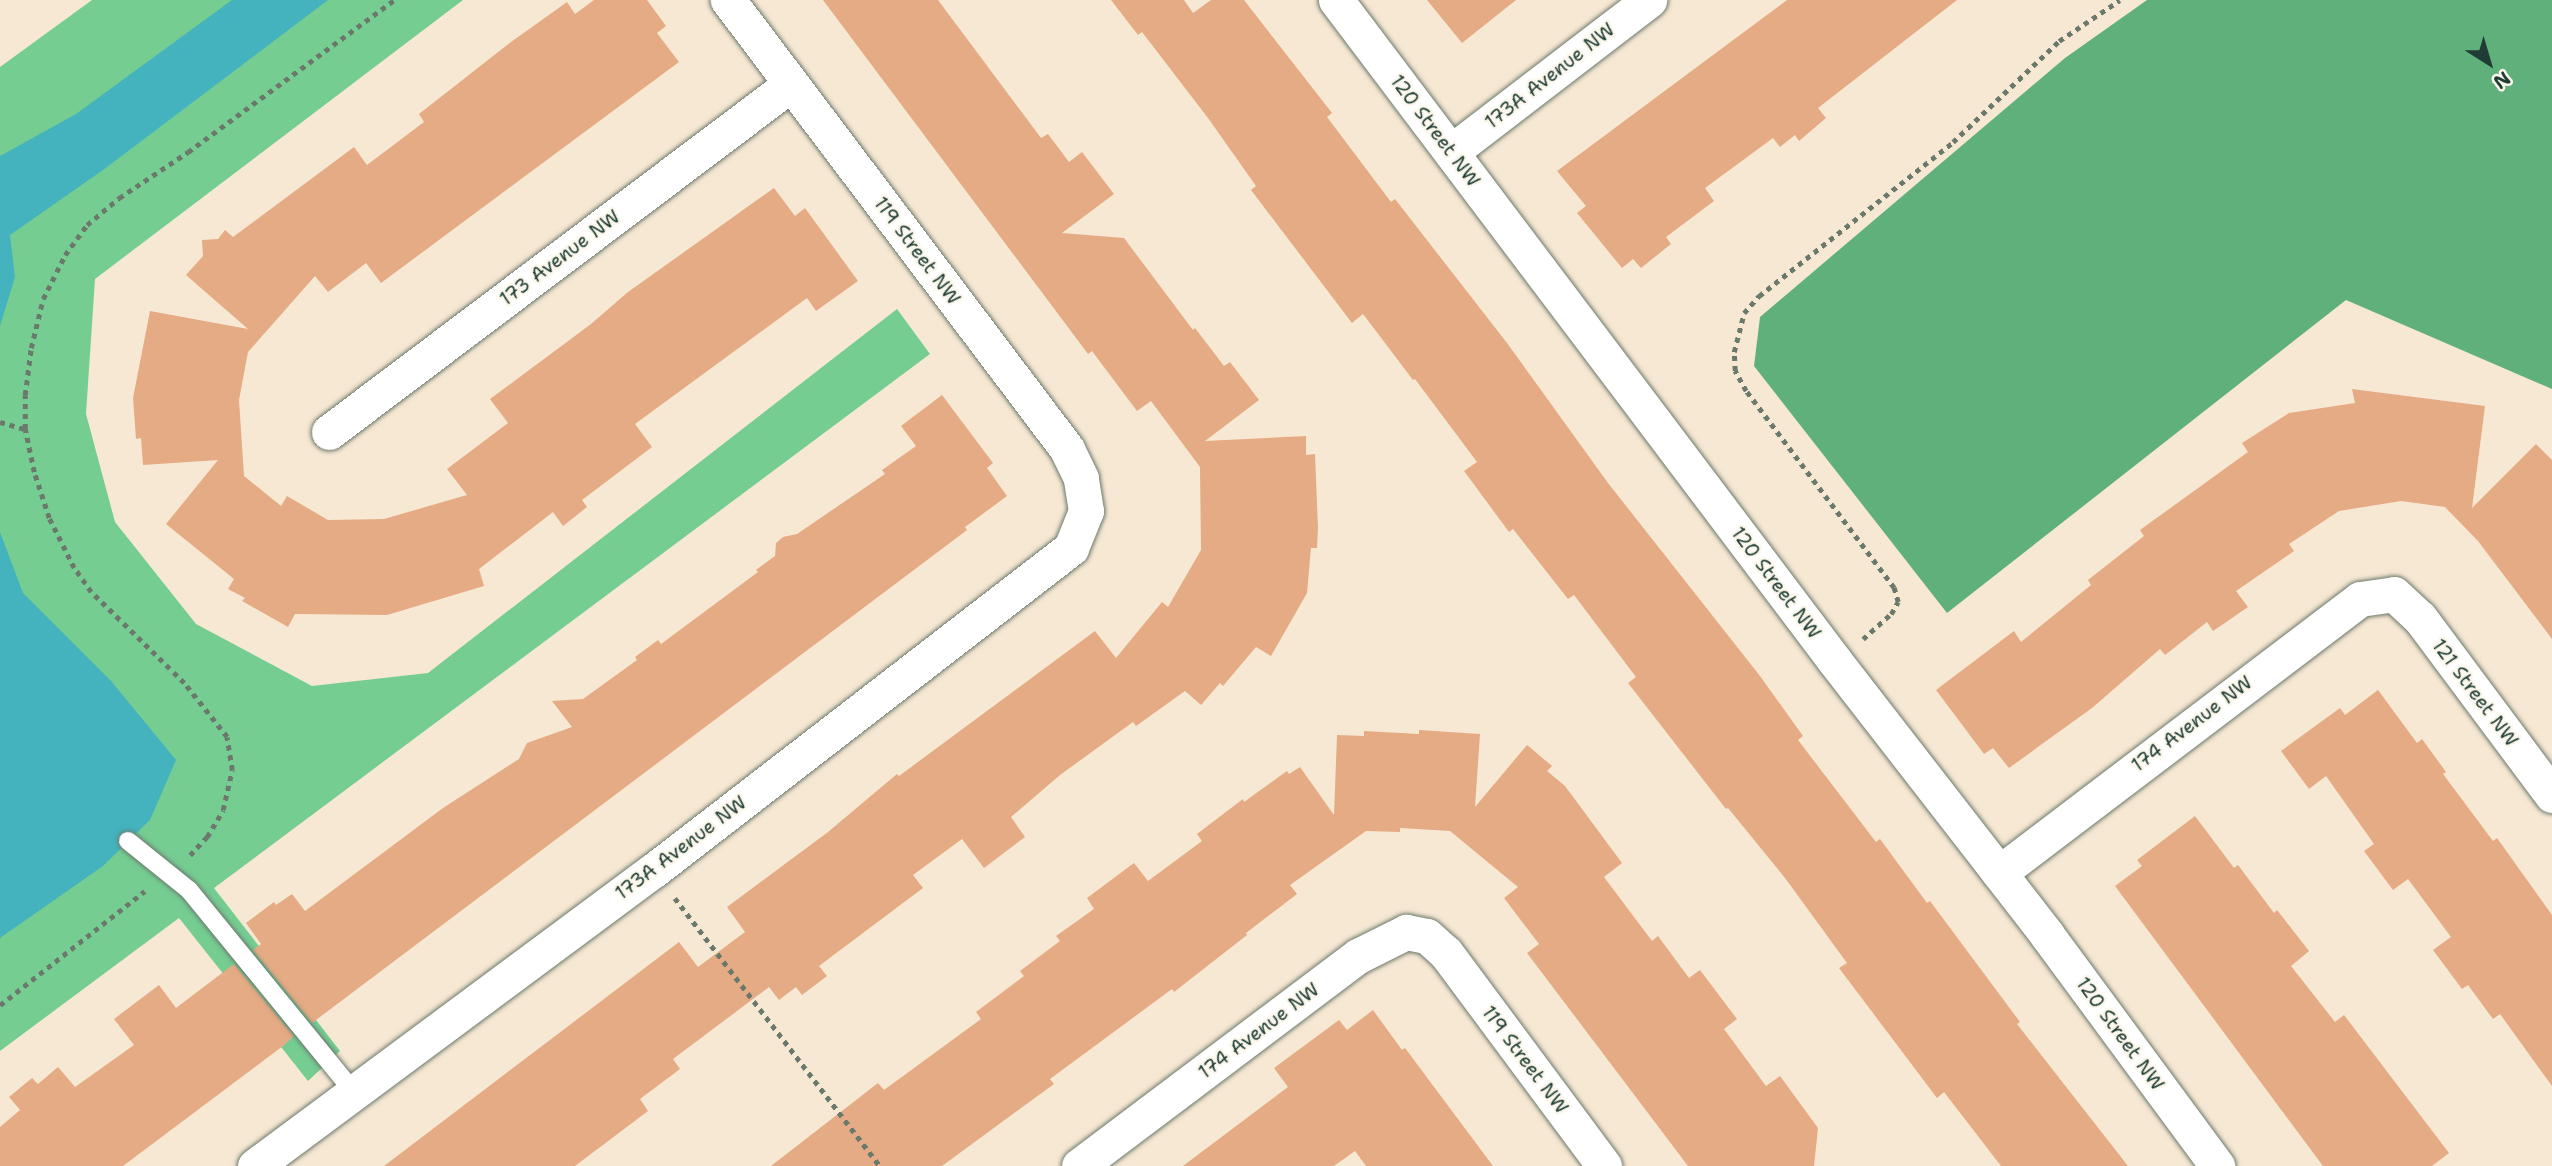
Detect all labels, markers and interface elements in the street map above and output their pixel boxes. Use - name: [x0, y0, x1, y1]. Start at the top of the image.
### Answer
- street label: 173A Avenue NW: [1481, 18, 1619, 134]
- north arrow: [2454, 28, 2524, 98]
- text: N: [2488, 66, 2515, 95]
- street label: 120 Street NW: [1385, 70, 1485, 192]
- street label: 119 Street NW: [869, 193, 965, 309]
- street label: 173 Avenue NW: [495, 205, 625, 311]
- street label: 120 Street NW: [1726, 522, 1826, 644]
- street label: 121 Street NW: [2427, 635, 2523, 751]
- street label: 174 Avenue NW: [2127, 671, 2257, 777]
- street label: 173A Avenue NW: [611, 791, 751, 905]
- street label: 120 Street NW: [2071, 973, 2169, 1095]
- street label: 174 Avenue NW: [1194, 978, 1324, 1084]
- street label: 119 Street NW: [1477, 1002, 1573, 1118]

